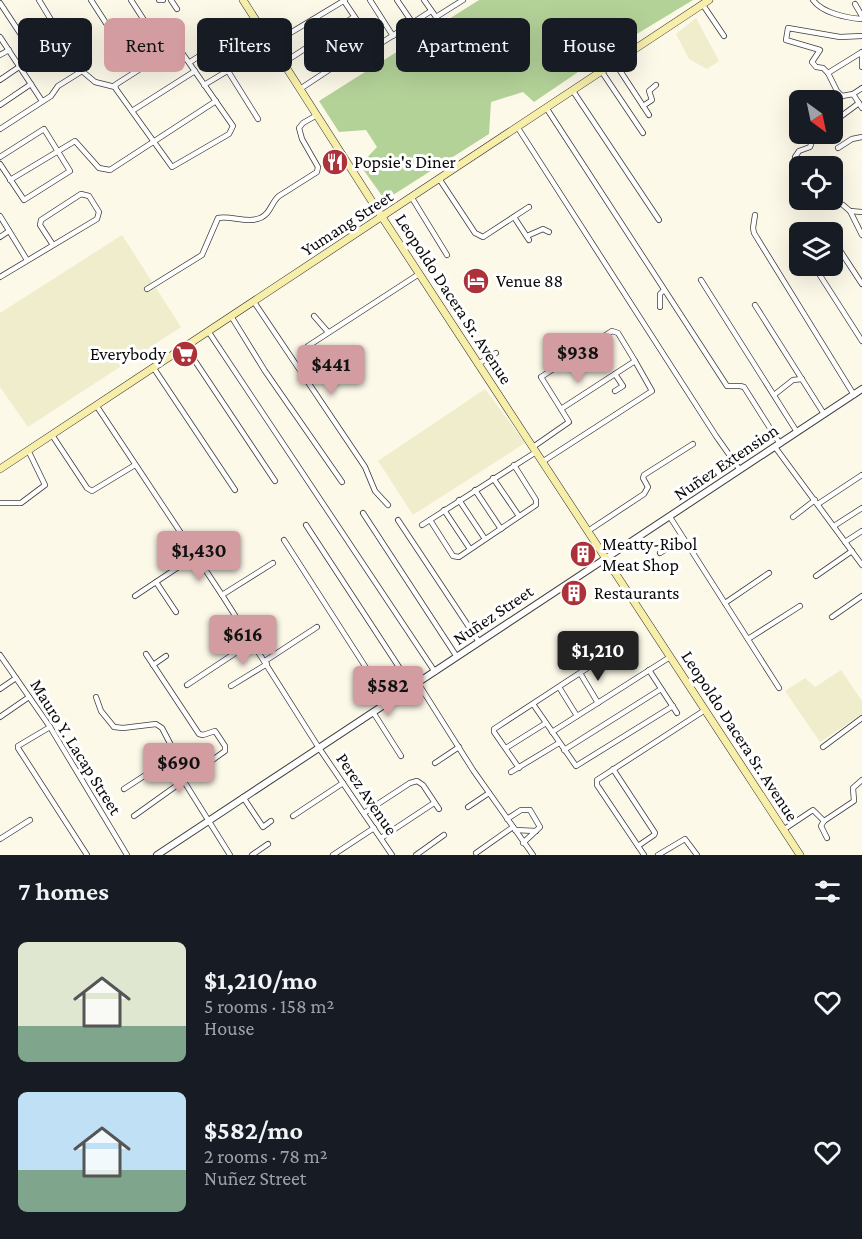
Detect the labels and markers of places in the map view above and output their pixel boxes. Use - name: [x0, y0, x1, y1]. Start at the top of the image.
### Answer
- restaurant icon: Popsie's Diner: [320, 147, 350, 177]
- place label: Popsie's Diner: [354, 152, 457, 172]
- hotel icon: Venue 88: [461, 266, 491, 296]
- place label: Venue 88: [496, 271, 563, 291]
- pin: $938: [542, 333, 614, 384]
- supermarket icon: Everybody: [170, 339, 200, 369]
- place label: Everybody: [90, 344, 167, 364]
- pin: $441: [295, 345, 367, 396]
- pin: $1,430: [150, 531, 248, 582]
- place label: Meatty-Ribol Meat Shop: [602, 534, 698, 575]
- building icon: Meatty-Ribol Meat Shop: [568, 539, 598, 569]
- building icon: Restaurants: [559, 578, 589, 608]
- place label: Restaurants: [594, 583, 679, 603]
- pin: $616: [207, 615, 279, 666]
- pin: $1,210: [549, 631, 647, 682]
- pin: $582: [352, 666, 424, 717]
- pin: $690: [143, 743, 215, 794]

